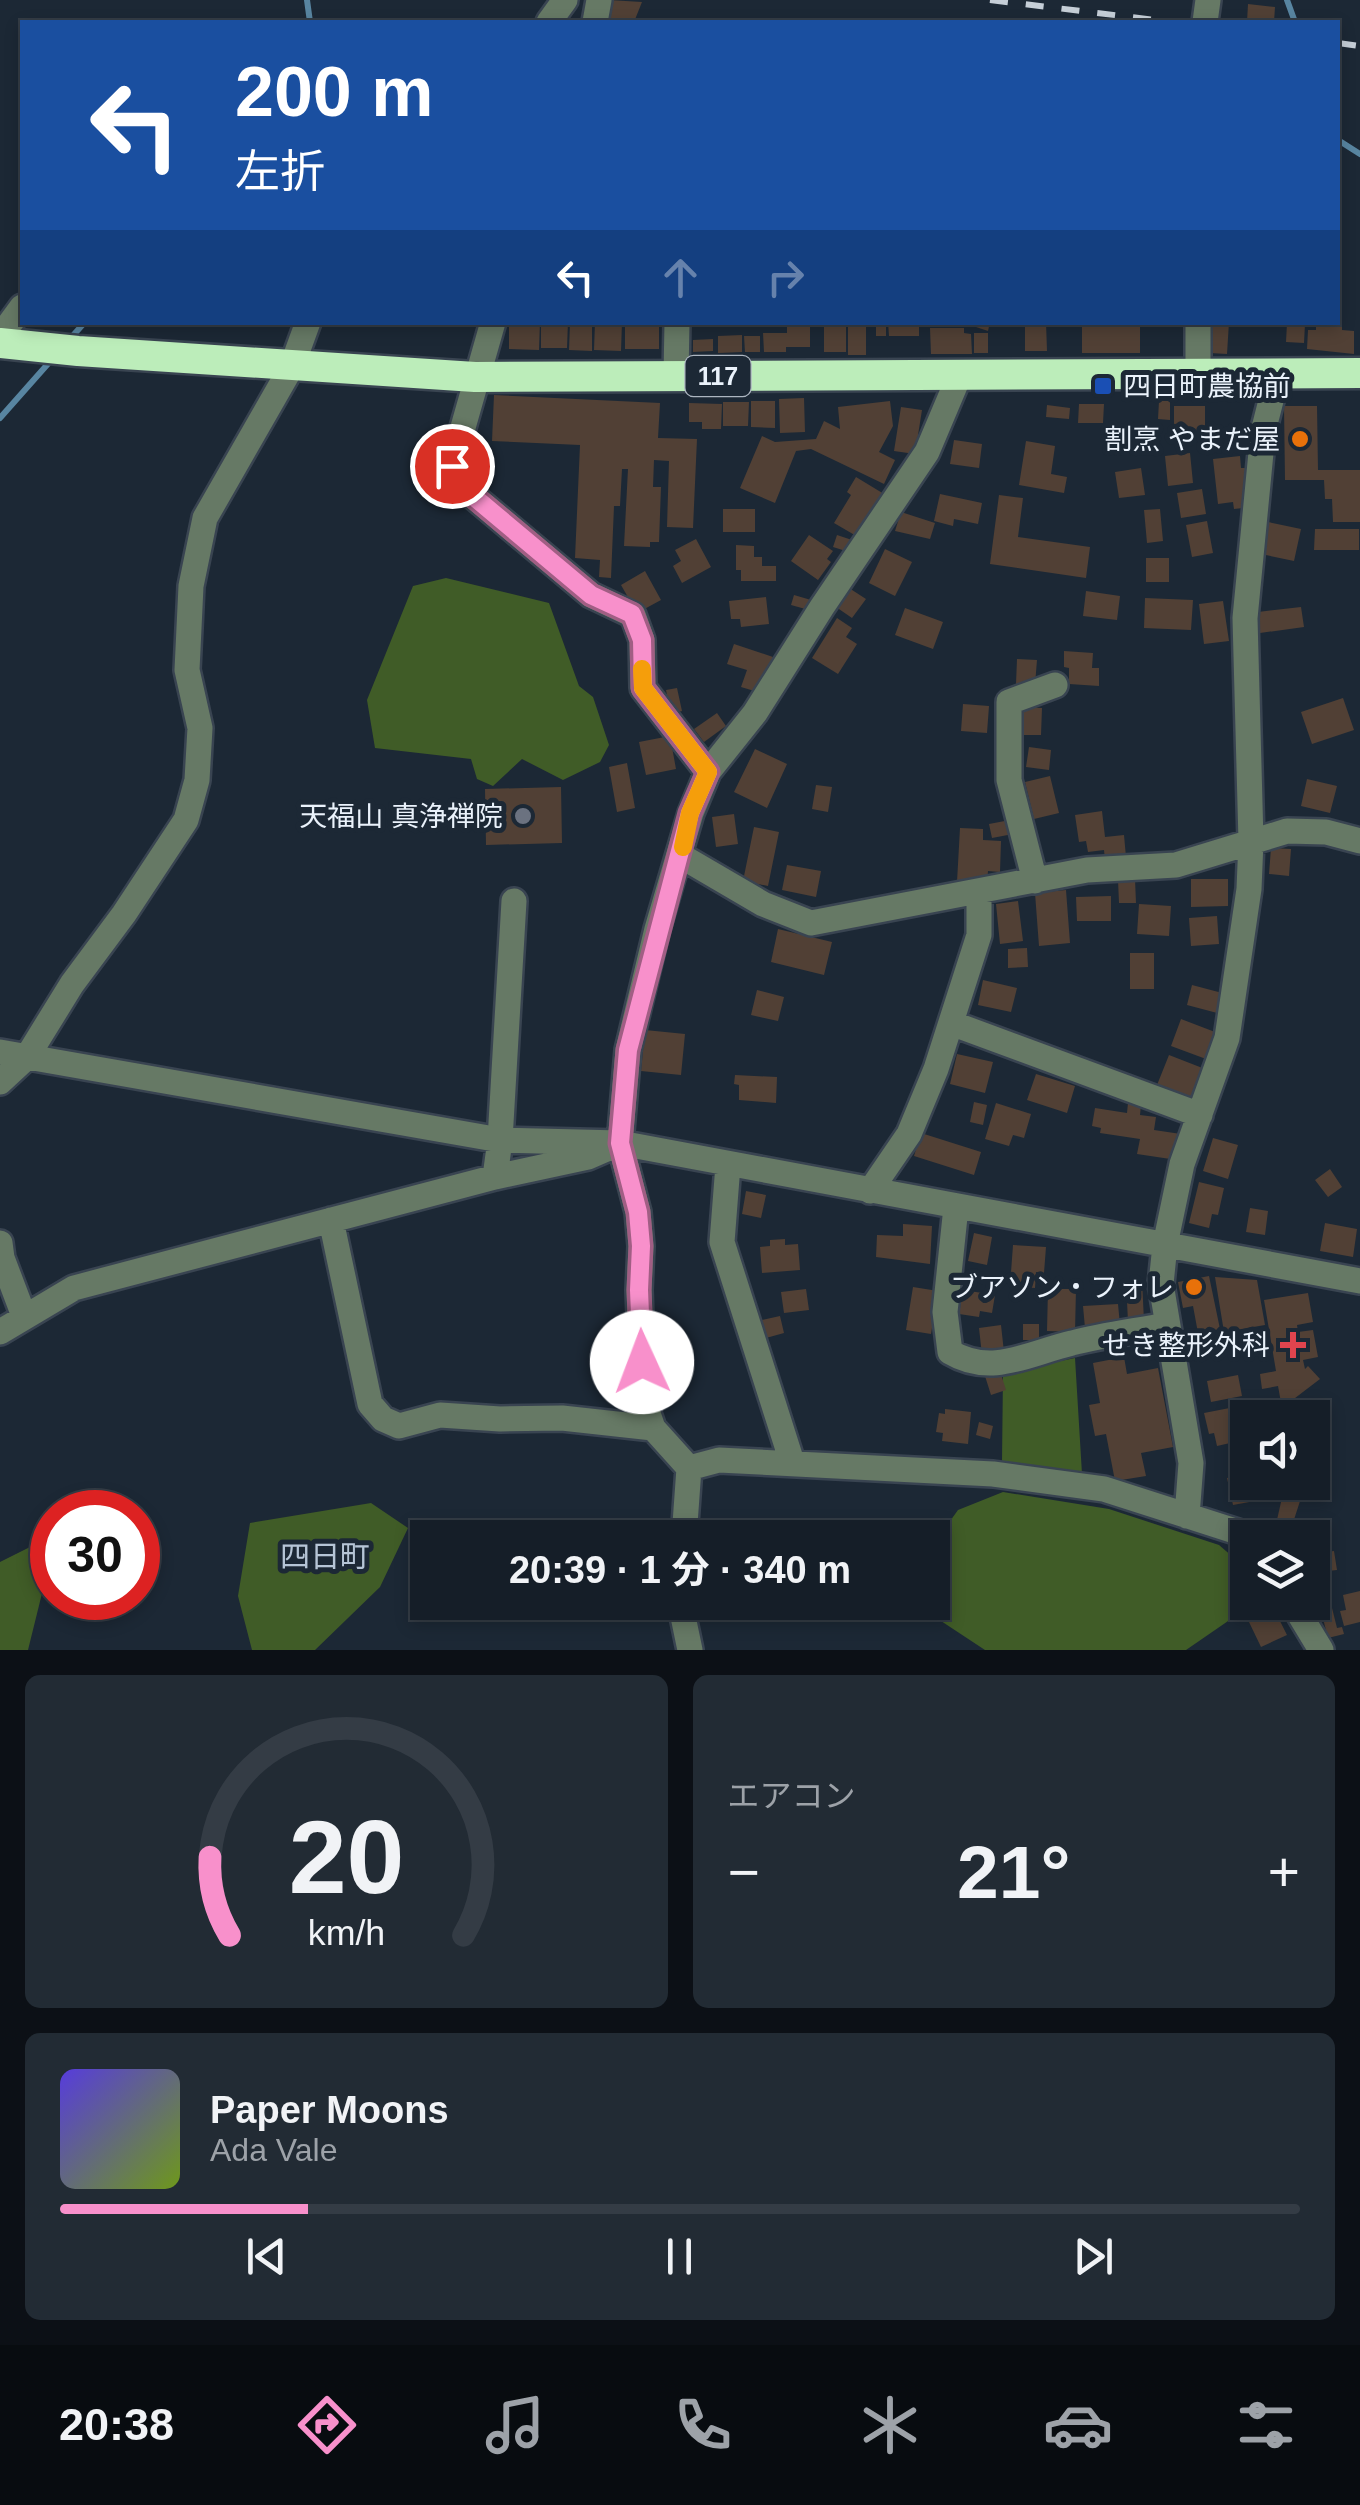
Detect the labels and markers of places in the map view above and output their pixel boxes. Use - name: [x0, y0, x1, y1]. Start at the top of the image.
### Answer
- place label: 四日町農協前: [1123, 371, 1291, 402]
- marker: 四日町農協前: [1092, 375, 1114, 397]
- pin: [410, 424, 495, 509]
- place label: 割烹 やまだ屋: [1104, 424, 1280, 455]
- marker: 割烹 やまだ屋: [1289, 428, 1311, 450]
- place label: 天福山 真浄禅院: [299, 801, 503, 832]
- marker: 天福山 真浄禅院: [512, 805, 534, 827]
- place label: ブアソン・フォレ: [950, 1272, 1174, 1303]
- marker: ブアソン・フォレ: [1183, 1276, 1205, 1298]
- place label: せき整形外科: [1102, 1330, 1270, 1361]
- marker: せき整形外科: [1280, 1332, 1306, 1358]

